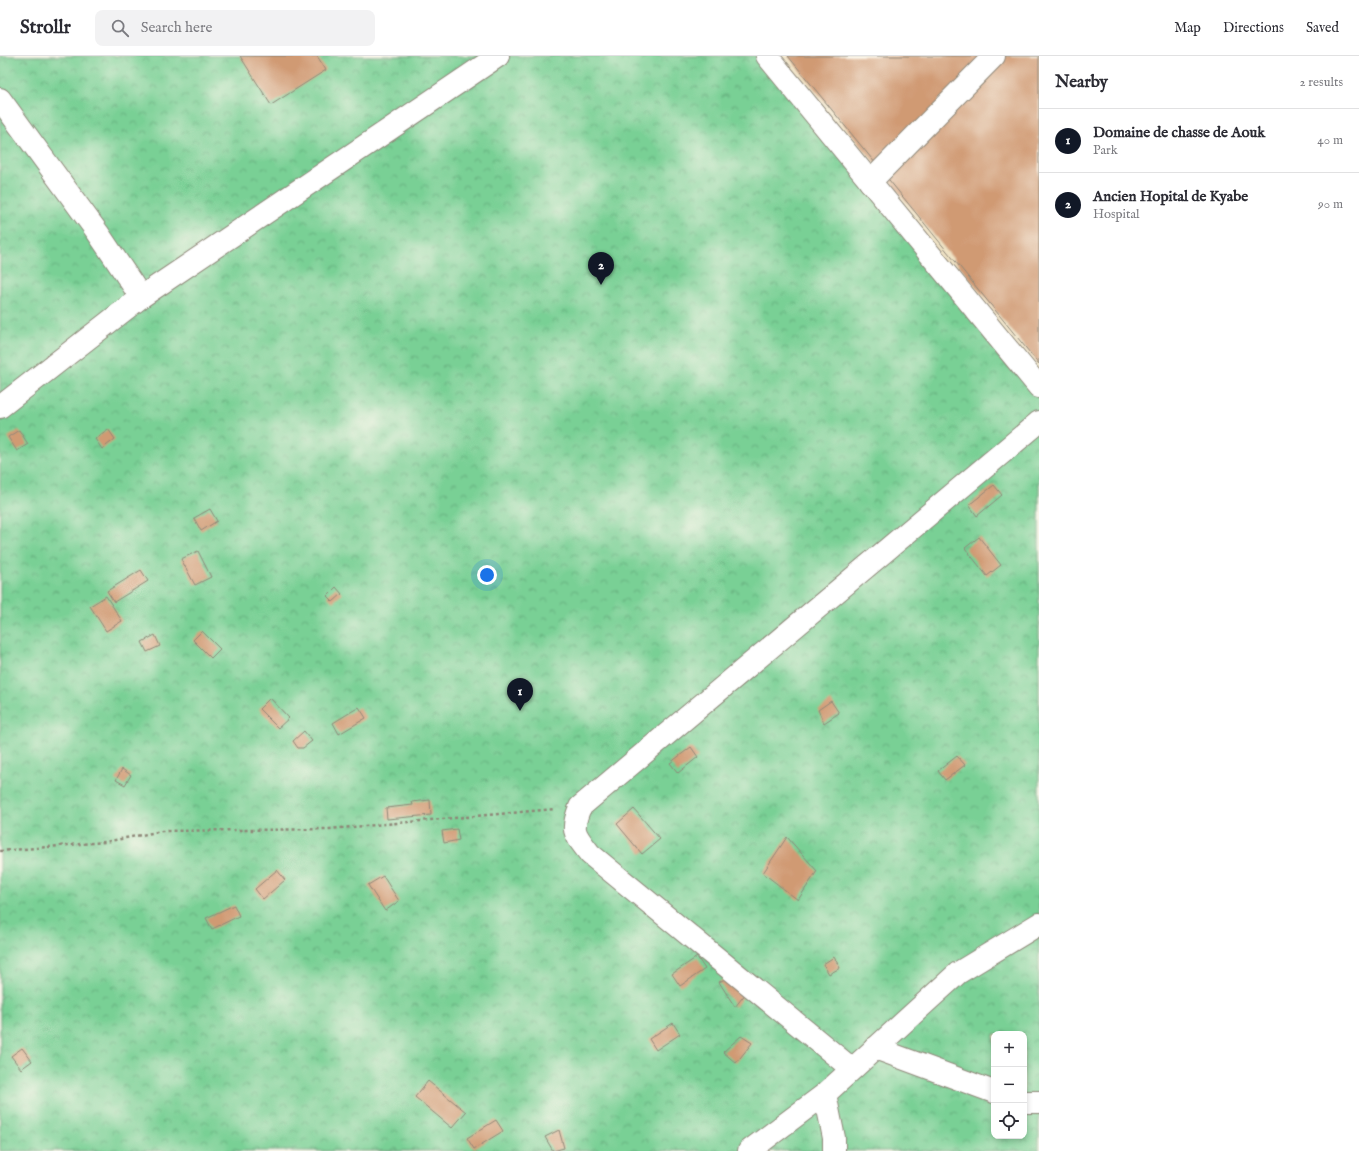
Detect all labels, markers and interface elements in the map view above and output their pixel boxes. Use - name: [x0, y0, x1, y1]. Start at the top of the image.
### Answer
- search box: [95, 10, 375, 46]
- text: Strollr: [20, 16, 71, 40]
- icon: search: [109, 17, 131, 39]
- text: Search here: [141, 18, 212, 37]
- text: Map: [1174, 19, 1201, 37]
- text: Directions: [1223, 19, 1284, 37]
- text: Saved: [1306, 19, 1339, 37]
- text: Nearby: [1055, 72, 1108, 93]
- text: 2 results: [1299, 74, 1343, 91]
- text: Domaine de chasse de Aouk: [1093, 123, 1265, 142]
- text: 1: [1066, 132, 1070, 149]
- text: 40 m: [1317, 132, 1343, 149]
- text: Park: [1093, 142, 1118, 159]
- text: Ancien Hopital de Kyabe: [1093, 187, 1248, 206]
- text: 2: [1065, 196, 1071, 213]
- text: 90 m: [1318, 196, 1343, 213]
- text: Hospital: [1093, 206, 1140, 223]
- pin: 2: [588, 252, 614, 285]
- your location: [477, 565, 497, 585]
- pin: 1: [507, 678, 533, 711]
- map controls: [991, 1031, 1027, 1139]
- button: +: [991, 1031, 1027, 1067]
- button: −: [991, 1067, 1027, 1103]
- button: locate: [991, 1103, 1027, 1139]

